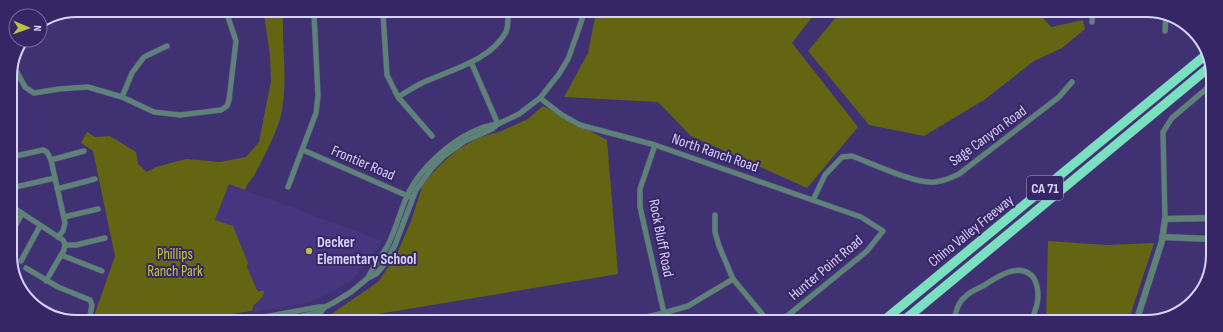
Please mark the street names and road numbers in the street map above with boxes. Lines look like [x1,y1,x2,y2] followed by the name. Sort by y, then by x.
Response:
[945,101,1031,171] street label: Sage Canyon Road
[669,129,761,177] street label: North Ranch Road
[328,141,398,185] street label: Frontier Road
[1027,176,1063,200] road number: CA 71
[924,191,1018,271] street label: Chino Valley Freeway
[644,198,678,278] street label: Rock Bluff Road
[785,231,867,305] street label: Hunter Point Road

